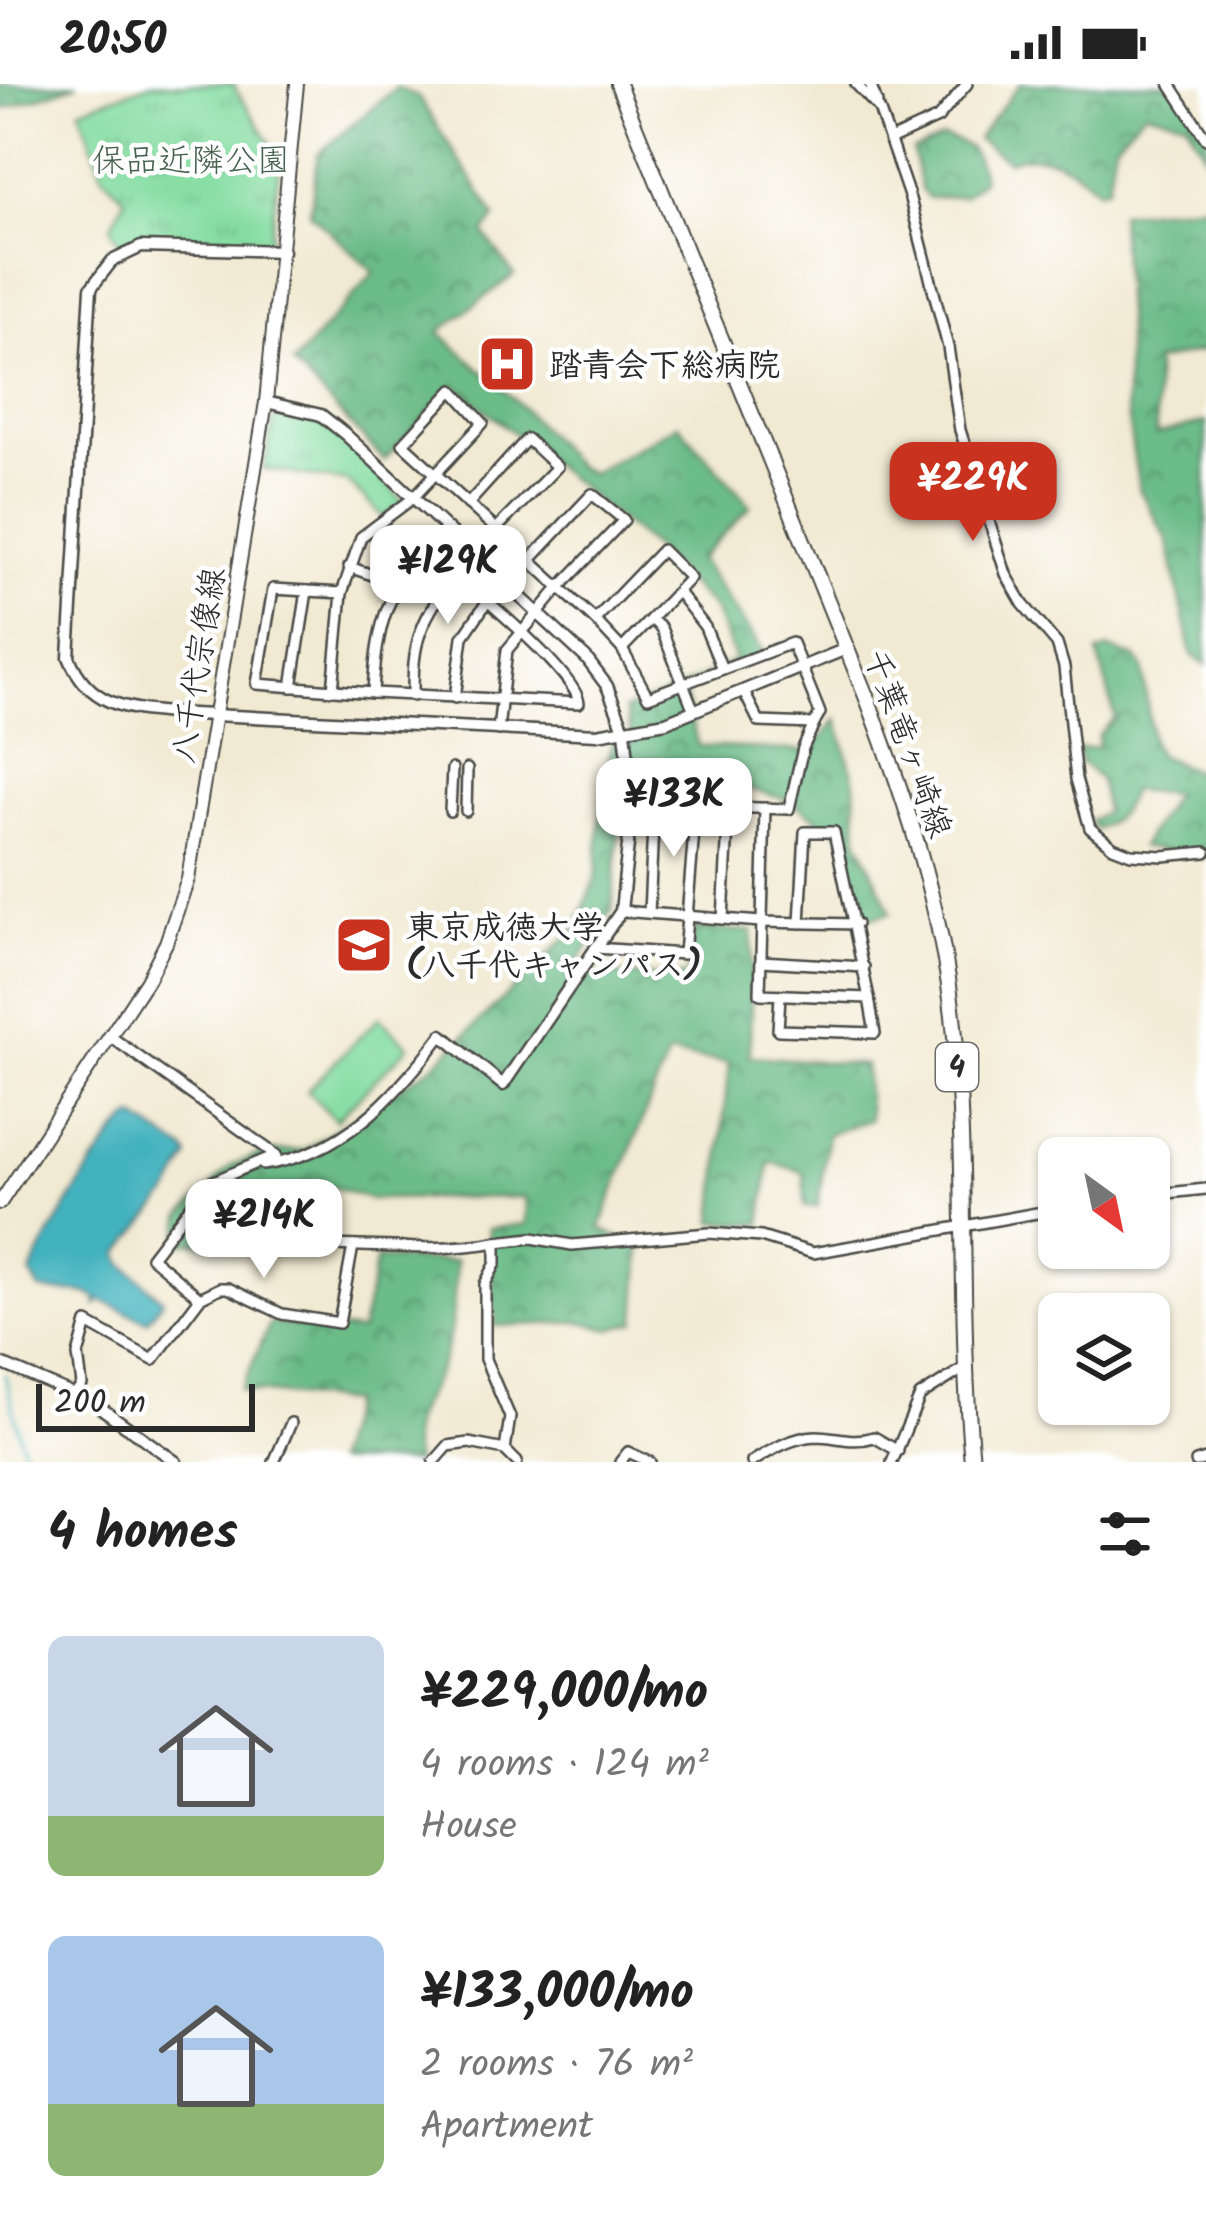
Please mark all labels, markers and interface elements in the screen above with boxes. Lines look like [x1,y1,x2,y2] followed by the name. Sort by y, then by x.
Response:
[60,6,166,78] text: 20:50
[92,136,290,189] park label: 保品近隣公園
[476,333,538,395] hospital icon: 踏青会下総病院
[549,341,780,394] place label: 踏青会下総病院
[889,442,1057,544] pin: ¥229K
[917,450,1029,512] text: ¥229K
[364,525,532,627] pin: ¥129K
[397,533,499,595] text: ¥129K
[159,564,242,767] street label: 八千代宗像線
[847,642,964,846] street label: 千葉竜ヶ崎線
[590,758,758,860] pin: ¥133K
[623,766,725,828] text: ¥133K
[406,903,702,994] place label: 東京成徳大学 (八千代キャンパス)
[333,914,395,976] school or university icon: 東京成徳大学 (八千代キャンパス)
[936,1043,978,1091] road number: 4
[1038,1137,1170,1269] north arrow
[1038,1137,1170,1425] map controls
[180,1179,348,1281] pin: ¥214K
[212,1187,316,1249] text: ¥214K
[1038,1293,1170,1425] button: layers
[36,1378,255,1431] scale bar
[54,1378,146,1431] text: 200 m
[48,1494,238,1575] text: 4 homes
[1092,1501,1158,1567] icon: filters
[420,1654,708,1735] text: ¥229,000/mo
[144,1684,288,1828] icon: home
[420,1735,709,1797] text: 4 rooms · 124 m²
[420,1797,517,1859] text: House
[420,1954,694,2035] text: ¥133,000/mo
[144,1984,288,2128] icon: home
[420,2035,693,2097] text: 2 rooms · 76 m²
[420,2097,593,2159] text: Apartment

